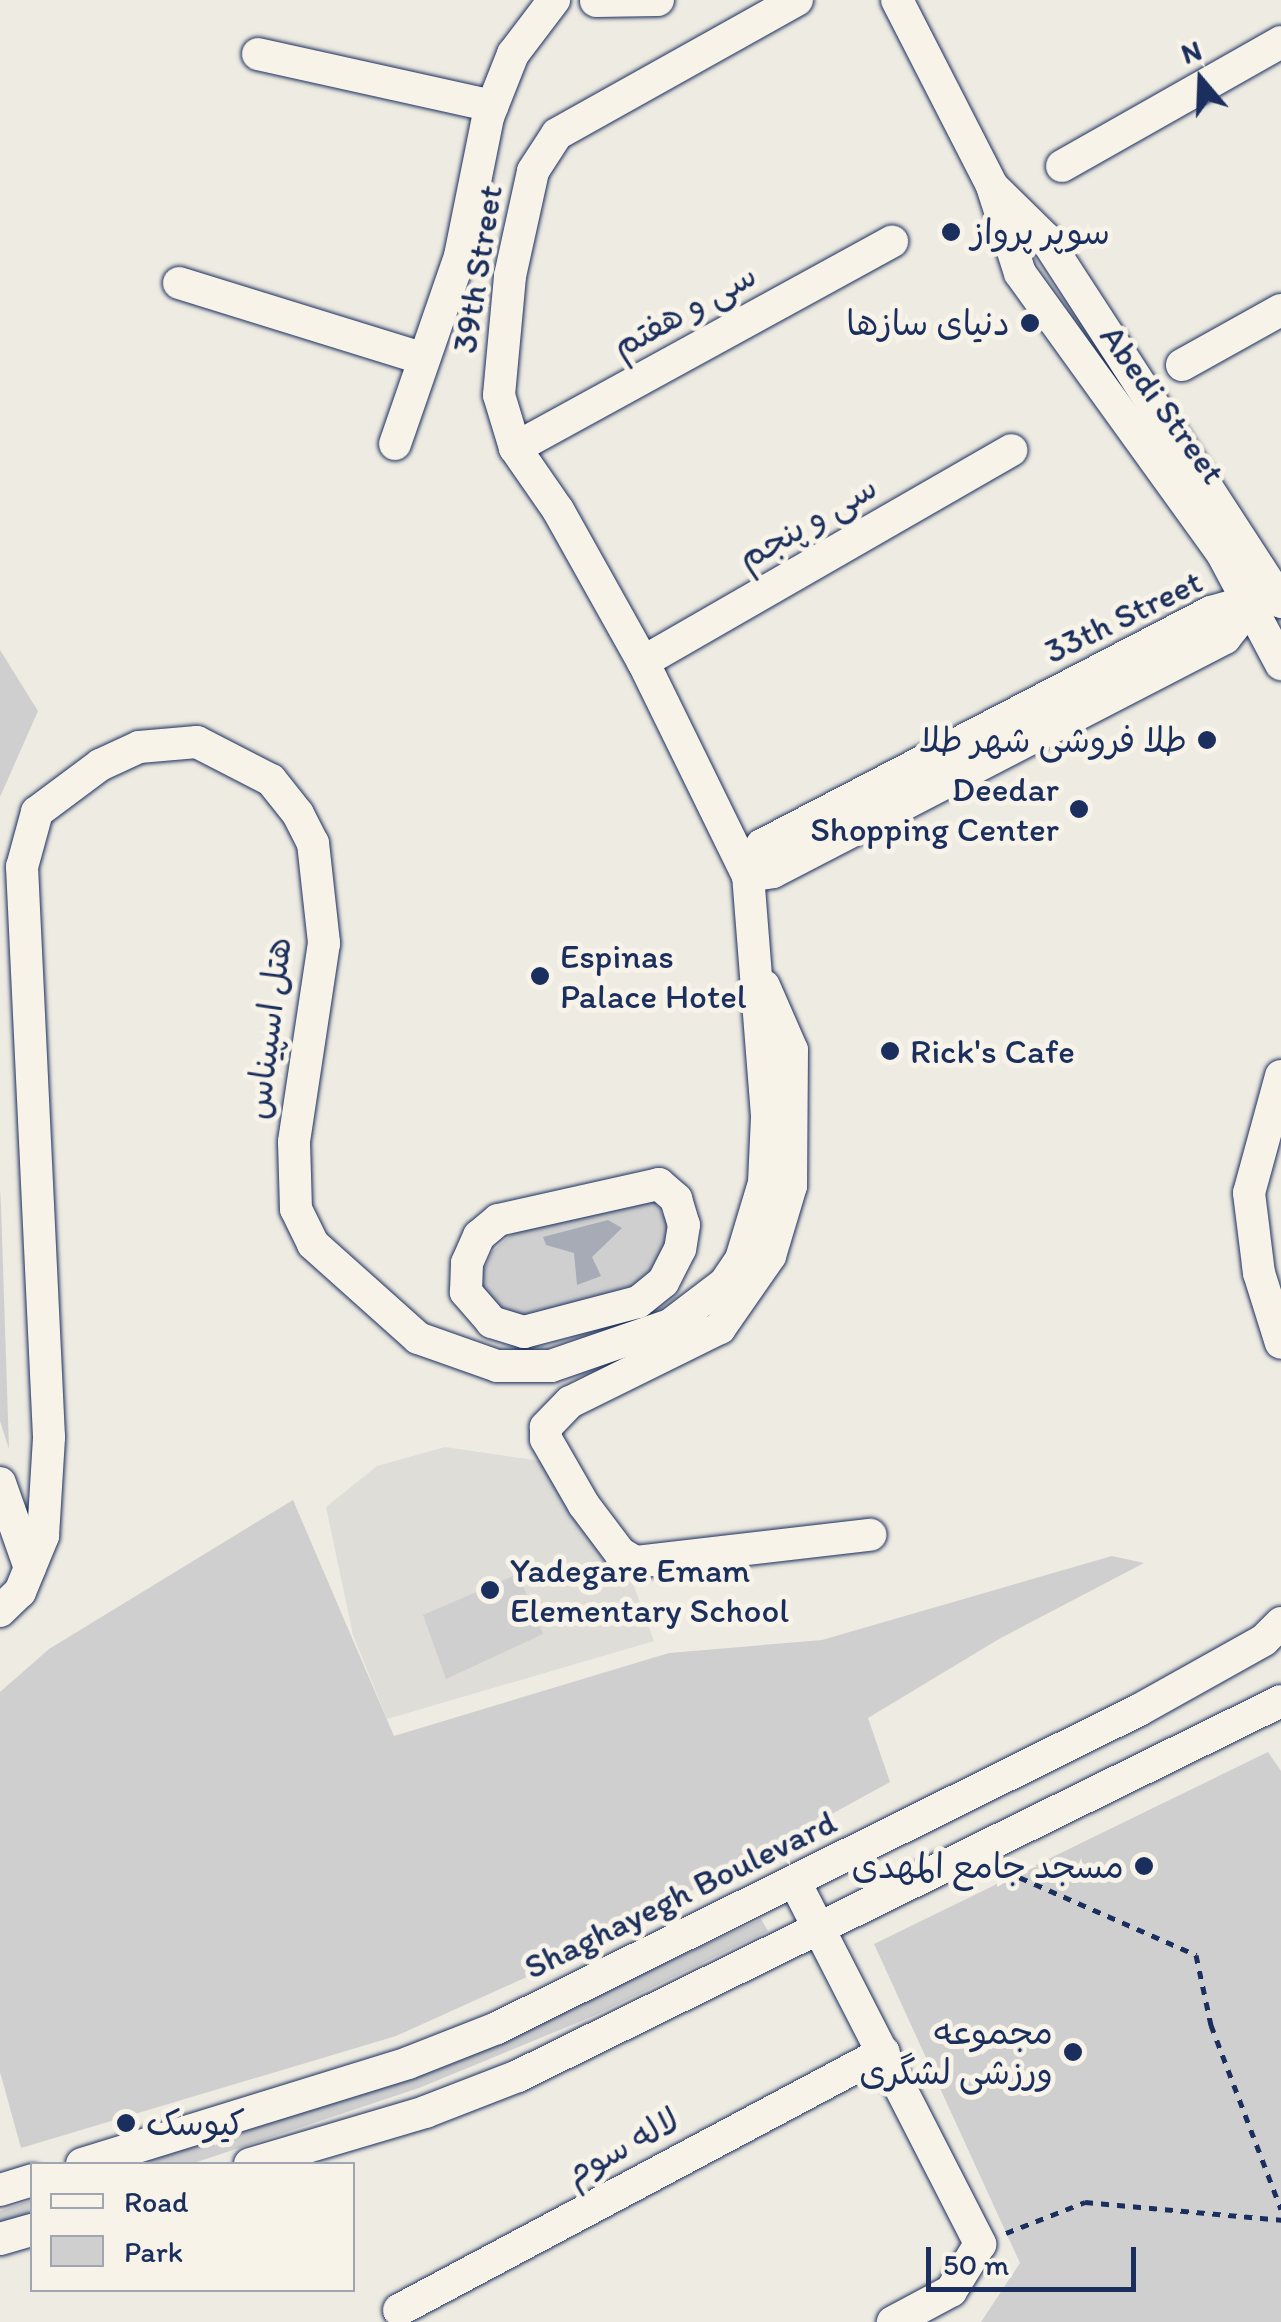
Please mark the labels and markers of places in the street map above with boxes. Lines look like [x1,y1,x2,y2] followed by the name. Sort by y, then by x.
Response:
[971,211,1110,253] place label: سوپر پرواز
[940,221,962,243] marker: سوپر پرواز
[846,302,1010,344] place label: دنیای سازها
[1019,312,1041,334] marker: دنیای سازها
[919,719,1187,761] place label: طلا فروشی شهر طلا
[1196,729,1218,751] marker: طلا فروشی شهر طلا
[810,768,1059,850] place label: Deedar Shopping Center
[1068,798,1090,820] marker: Deedar Shopping Center
[560,935,747,1017] place label: Espinas Palace Hotel
[529,965,551,987] marker: Espinas Palace Hotel
[910,1030,1075,1072] place label: Rick's Cafe
[879,1040,901,1062] marker: Rick's Cafe
[510,1549,789,1631] place label: Yadegare Emam Elementary School
[479,1579,501,1601] marker: Yadegare Emam Elementary School
[851,1845,1124,1887] place label: مسجد جامع المهدی
[1133,1855,1155,1877] marker: مسجد جامع المهدی
[859,2011,1053,2093] place label: مجموعه ورزشی لشگری
[1062,2041,1084,2063] marker: مجموعه ورزشی لشگری
[146,2102,245,2144] place label: کیوسک
[115,2112,137,2134] marker: کیوسک

